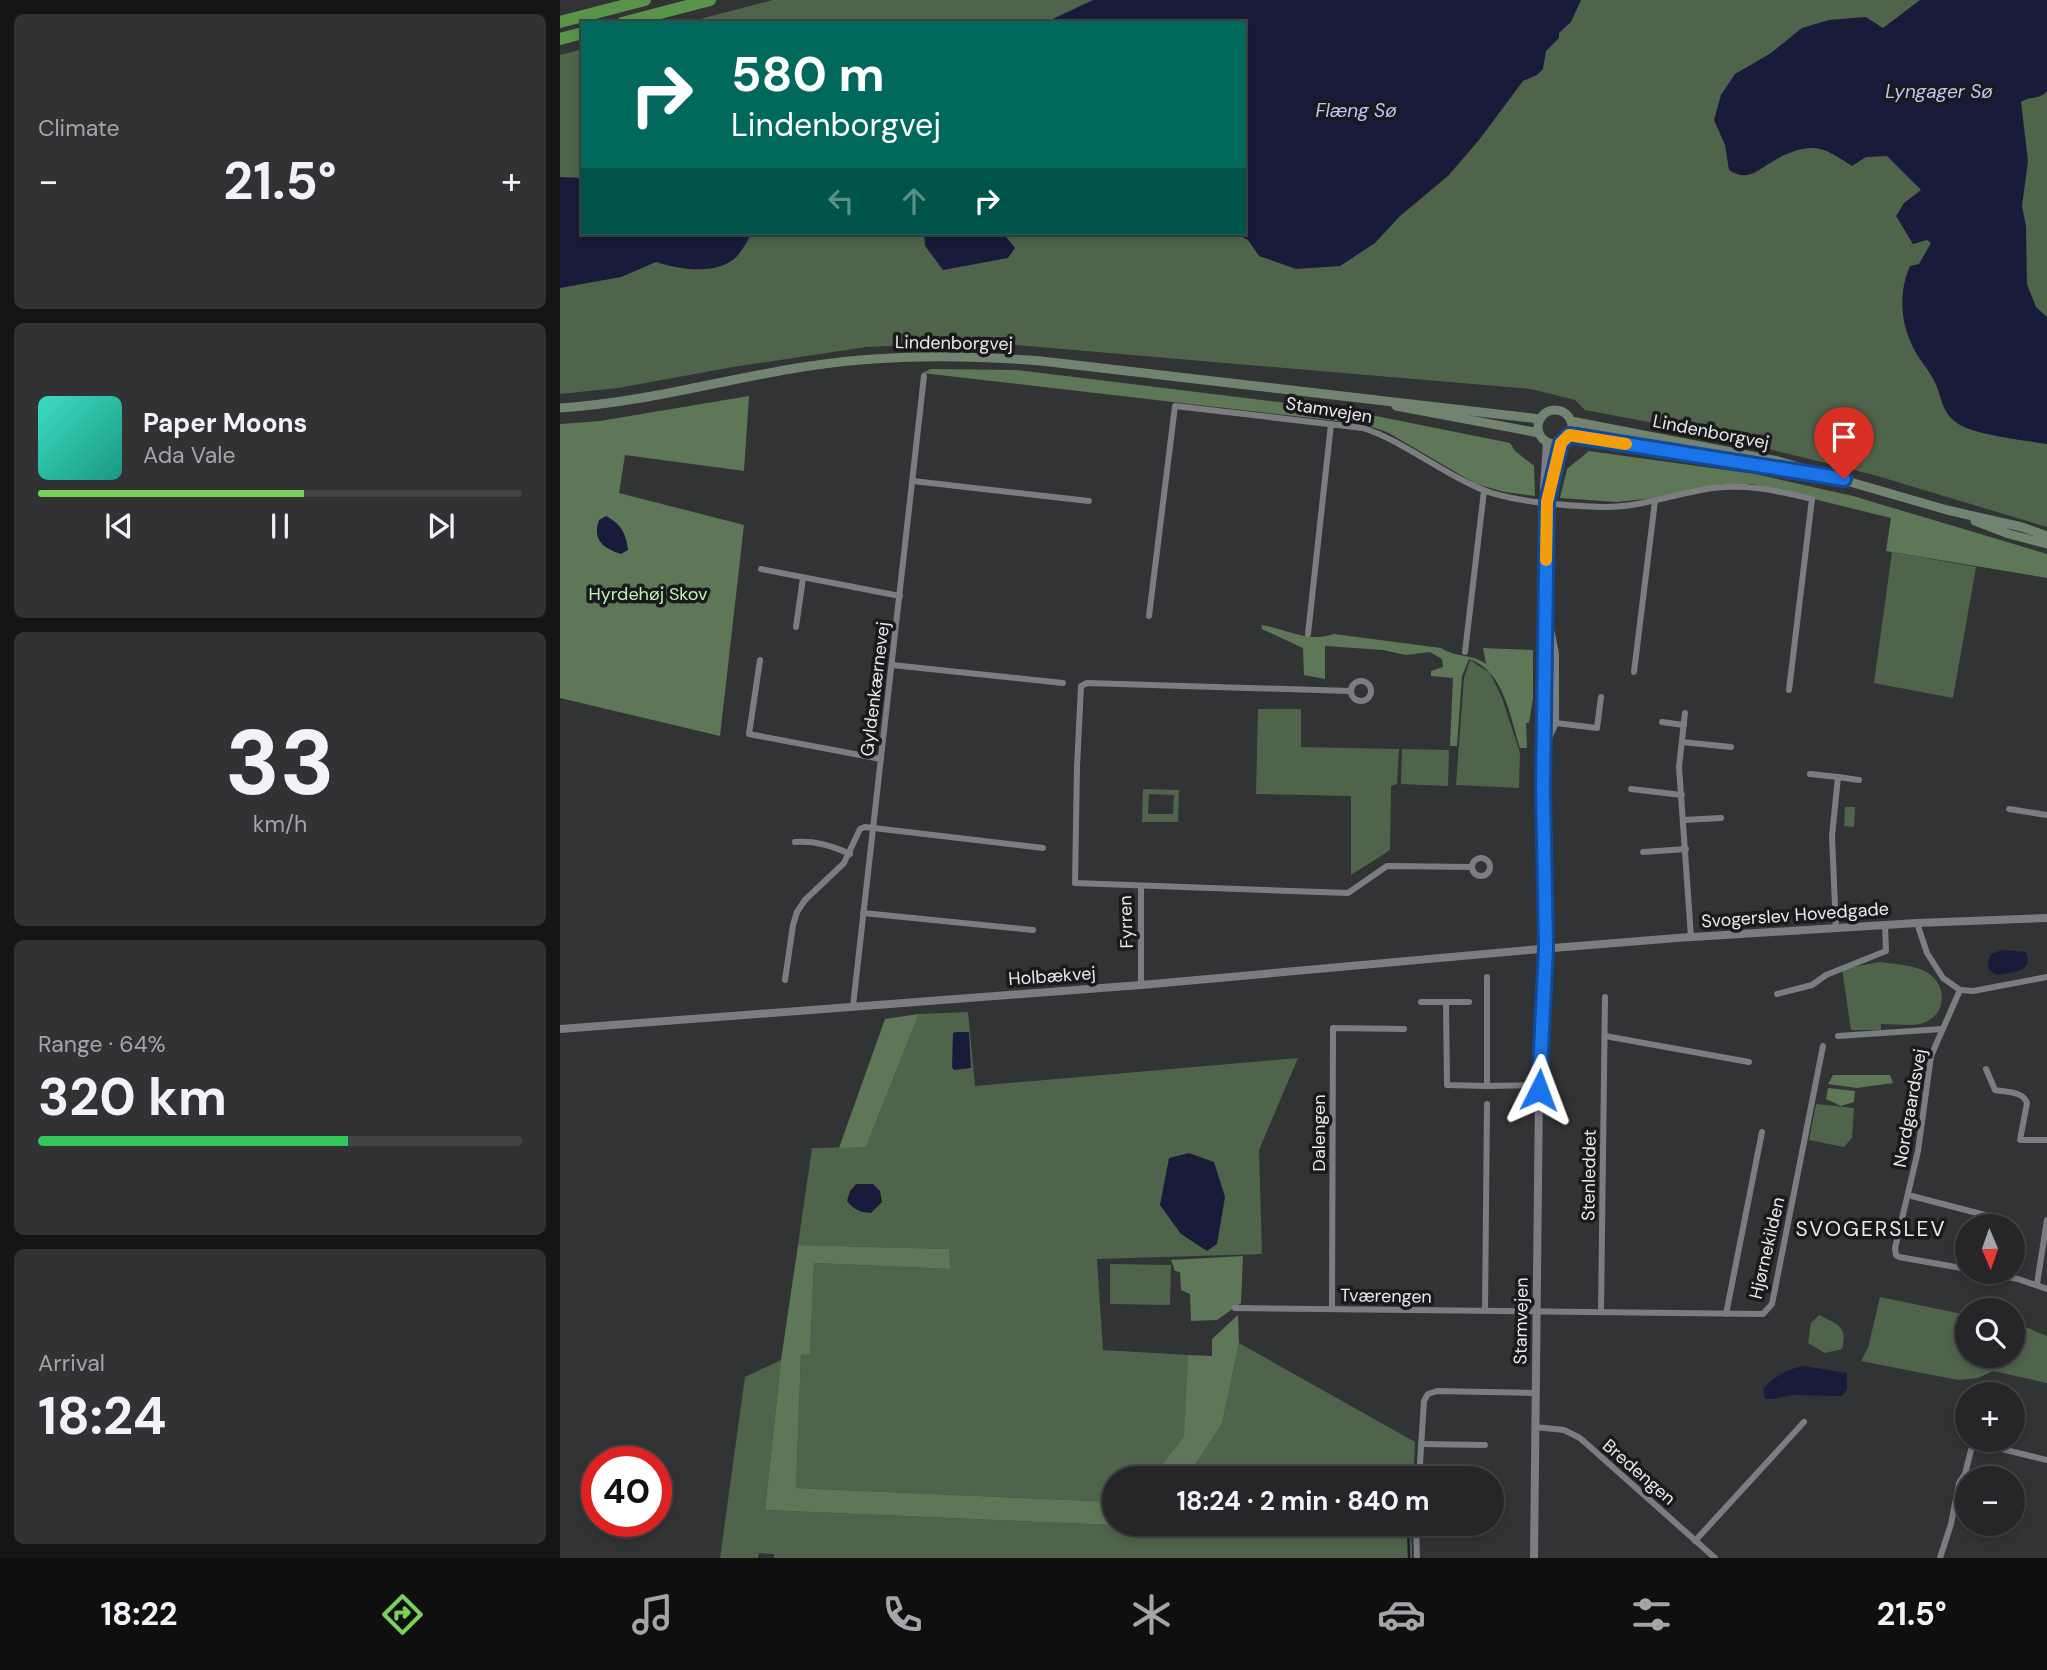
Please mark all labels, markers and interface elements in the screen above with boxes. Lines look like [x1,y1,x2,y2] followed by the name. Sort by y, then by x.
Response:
[731,42,885,106] text: 580 m
[616,49,707,140] icon: right
[1885,79,1993,104] water label: Lyngager Sø
[1315,98,1397,123] water label: Flæng Sø
[731,104,941,146] text: Lindenborgvej
[38,113,120,143] text: Climate
[223,147,337,215] text: 21.5°
[38,156,59,206] text: −
[501,156,522,206] text: +
[822,182,860,220] icon: left
[895,182,933,220] icon: ahead
[968,182,1006,220] icon: right
[895,330,1013,356] street label: Lindenborgvej
[1284,391,1374,429] street label: Stamvejen
[143,406,307,440] text: Paper Moons
[1814,407,1874,479] pin
[1651,409,1771,455] street label: Lindenborgvej
[1825,418,1863,456] icon: arrive
[143,440,236,470] text: Ada Vale
[100,507,138,545] icon: previous
[261,507,299,545] icon: pause
[422,507,460,545] icon: next
[589,582,708,606] park label: Hyrdehøj Skov
[855,620,895,758] street label: Gyldenkærnevej
[225,704,335,822] text: 33
[253,809,307,839] text: km/h
[1113,895,1139,949] street label: Fyrren
[1700,896,1890,934] street label: Svogerslev Hovedgade
[1008,961,1096,991] street label: Holbækvej
[38,1029,166,1059] text: Range · 64%
[1888,1047,1932,1169] street label: Nordgaardsvej
[1502,1053,1576,1127] position arrow
[38,1063,227,1131] text: 320 km
[1307,1095,1331,1172] street label: Dalengen
[1576,1129,1602,1221] street label: Stenleddet
[1744,1195,1790,1301] street label: Hjørnekilden
[1955,1214,2025,1284] north arrow
[1955,1214,2025,1536] map controls
[1796,1215,1946,1243] district label: SVOGERSLEV
[1508,1277,1534,1365] street label: Stamvejen
[1340,1283,1432,1309] street label: Tværengen
[1955,1298,2025,1368] button: search
[38,1348,105,1378] text: Arrival
[38,1382,167,1450] text: 18:24
[1955,1382,2025,1452] button: +
[1597,1434,1681,1510] street label: Bredengen
[581,1446,672,1537] speed limit sign: 40
[1955,1466,2025,1536] button: −
[1177,1484,1429,1518] text: 18:24 · 2 min · 840 m
[378,1590,427,1639] icon: directions
[628,1590,677,1639] icon: music
[878,1590,927,1639] icon: phone
[1127,1590,1176,1639] icon: climate
[1377,1590,1426,1639] icon: car
[1627,1590,1676,1639] icon: filters
[100,1593,177,1635] text: 18:22
[1877,1593,1947,1635] text: 21.5°

